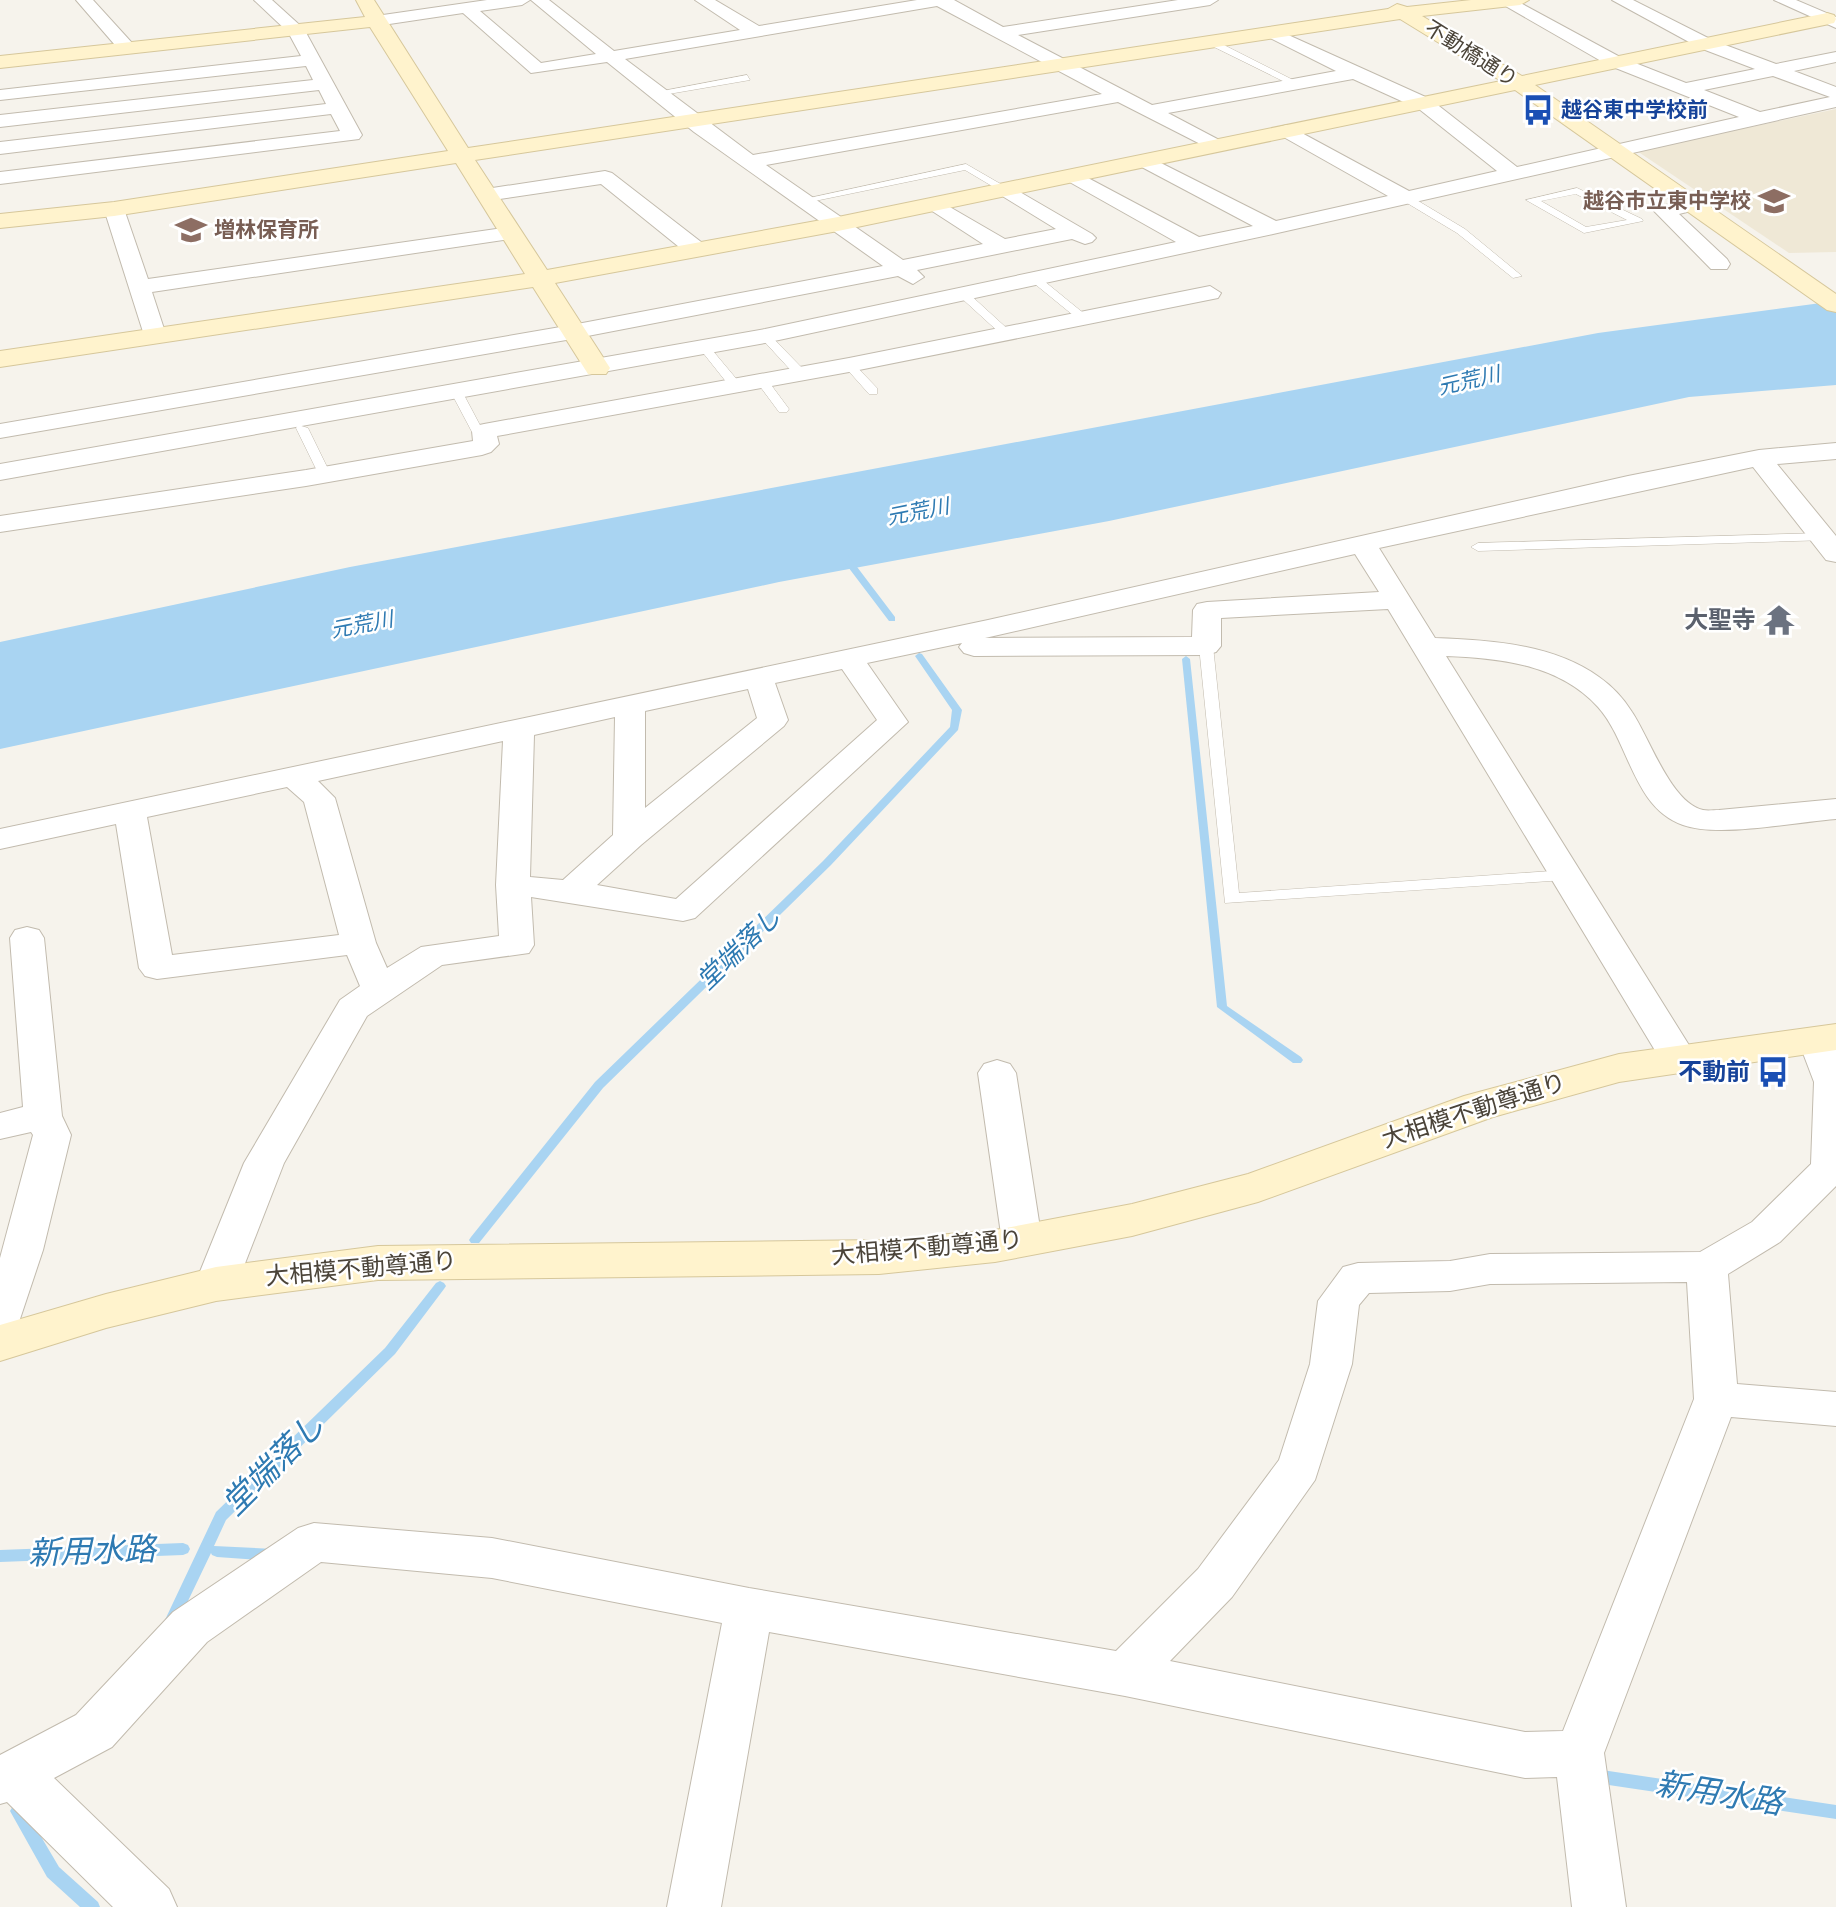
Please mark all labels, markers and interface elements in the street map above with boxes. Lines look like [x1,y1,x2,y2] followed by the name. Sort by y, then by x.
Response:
[1420,16,1522,92] street label: 不動橋通り
[1521,93,1555,127] bus stop icon: 越谷東中学校前
[1561,98,1708,123] place label: 越谷東中学校前
[1757,184,1791,218] school or university icon: 越谷市立東中学校
[1583,189,1751,214] place label: 越谷市立東中学校
[174,213,208,247] school or university icon: 増林保育所
[214,218,319,243] place label: 増林保育所
[1435,361,1504,400] water label: 元荒川
[885,493,953,530] water label: 元荒川
[1762,603,1796,637] temple icon: 大聖寺
[329,606,397,643] water label: 元荒川
[1684,606,1756,635] place label: 大聖寺
[691,902,787,996] water label: 堂端落し
[1756,1055,1790,1089] bus stop icon: 不動前
[1678,1058,1750,1087] place label: 不動前
[1378,1068,1570,1154] street label: 大相模不動尊通り
[830,1225,1024,1271] street label: 大相模不動尊通り
[264,1246,458,1292] street label: 大相模不動尊通り
[215,1406,333,1524] water label: 堂端落し
[27,1531,160,1573] water label: 新用水路
[1653,1765,1788,1823] water label: 新用水路

